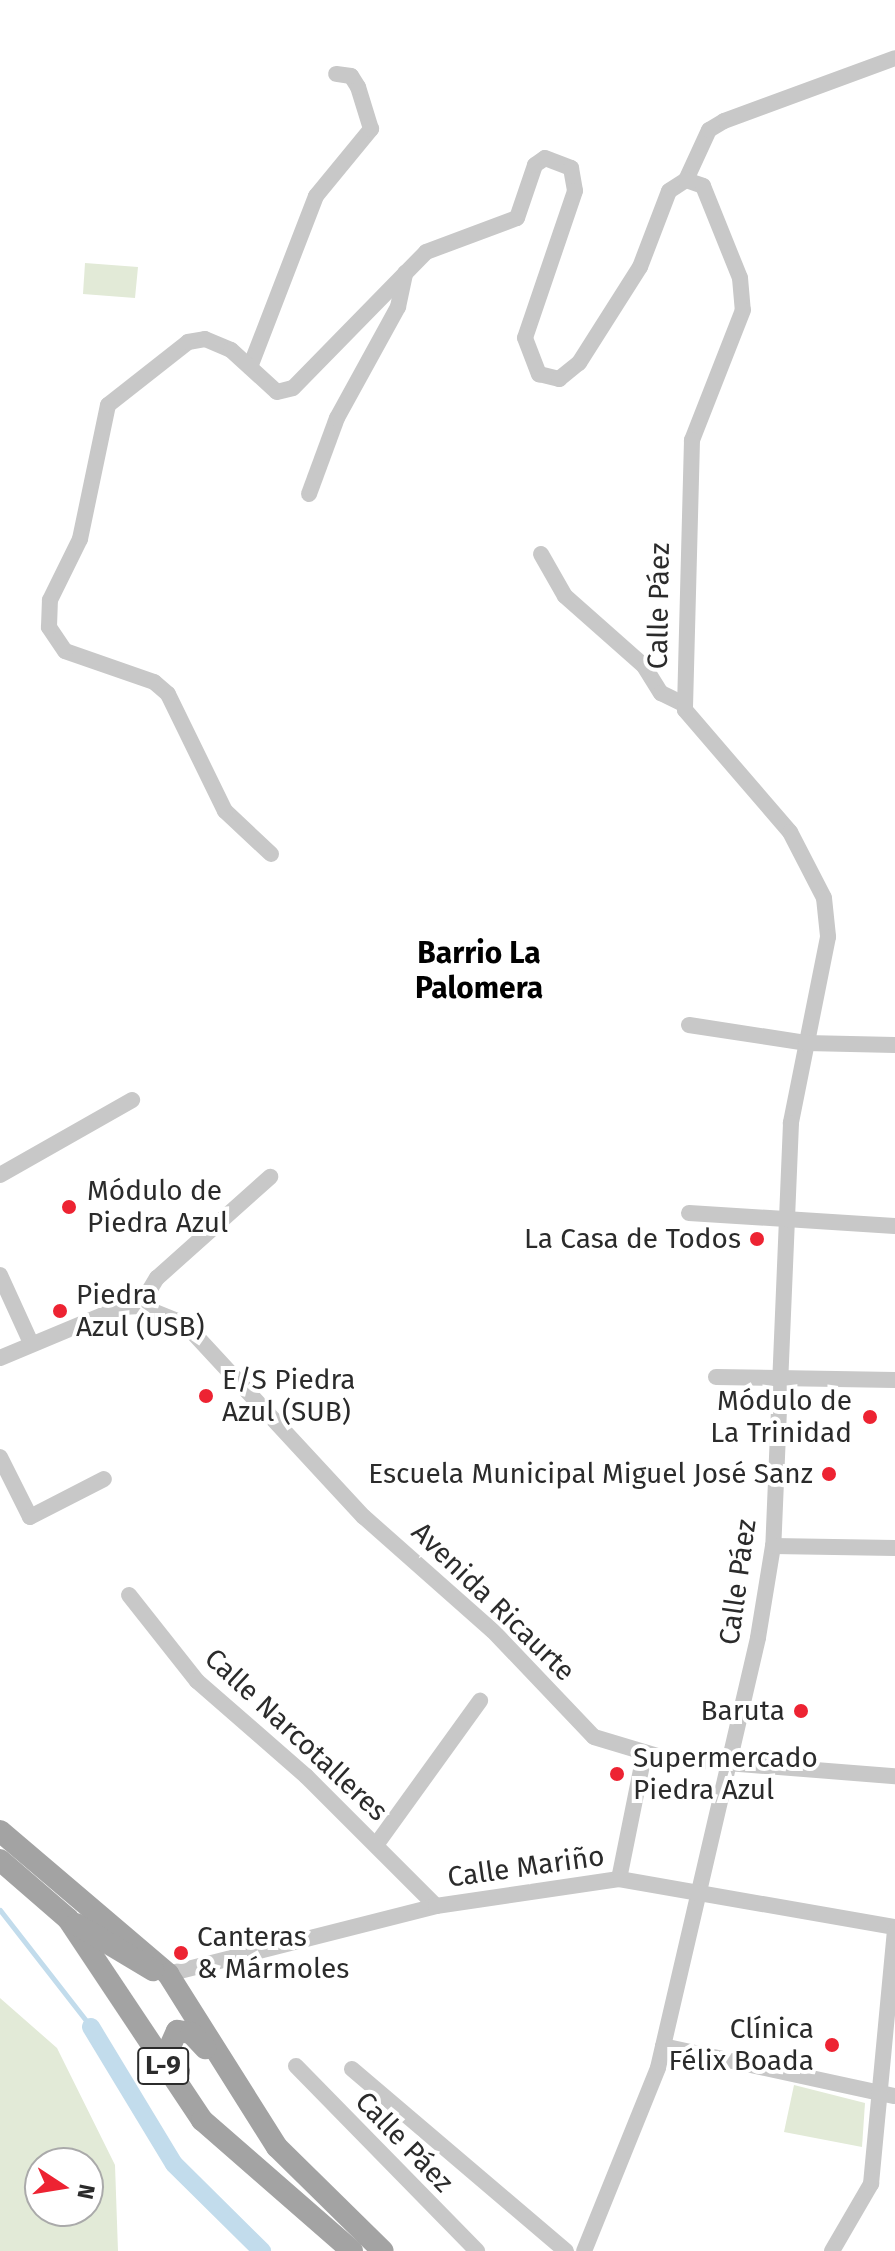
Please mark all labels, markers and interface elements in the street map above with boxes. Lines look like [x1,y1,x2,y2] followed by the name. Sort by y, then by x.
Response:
[641,542,677,670] street label: Calle Páez
[415,935,543,1006] district label: Barrio La Palomera
[87,1174,228,1240] place label: Módulo de Piedra Azul
[58,1196,80,1218] marker: Módulo de Piedra Azul
[524,1222,741,1256] place label: La Casa de Todos
[748,1230,766,1248] marker: La Casa de Todos
[76,1278,205,1344] place label: Piedra Azul (USB)
[51,1302,69,1320] marker: Piedra Azul (USB)
[222,1363,355,1429] place label: E/S Piedra Azul (SUB)
[710,1384,852,1450] place label: Módulo de La Trinidad
[197,1387,215,1405] marker: E/S Piedra Azul (SUB)
[859,1406,881,1428] marker: Módulo de La Trinidad
[368,1457,813,1491] place label: Escuela Municipal Miguel José Sanz
[820,1465,838,1483] marker: Escuela Municipal Miguel José Sanz
[404,1516,582,1688] street label: Avenida Ricaurte
[713,1517,763,1647] street label: Calle Páez
[198,1642,394,1828] street label: Calle Narcotalleres
[700,1694,785,1728] place label: Baruta
[792,1702,810,1720] marker: Baruta
[633,1741,818,1807] place label: Supermercado Piedra Azul
[608,1765,626,1783] marker: Supermercado Piedra Azul
[446,1839,606,1895] street label: Calle Mariño
[197,1920,349,1986] place label: Canteras & Mármoles
[172,1944,190,1962] marker: Canteras & Mármoles
[669,2012,814,2078] place label: Clínica Félix Boada
[821,2034,843,2056] marker: Clínica Félix Boada
[137,2044,189,2088] road number: L-9
[348,2085,460,2199] street label: Calle Páez
[24,2147,104,2227] north arrow
[71,2182,101,2202] text: N

